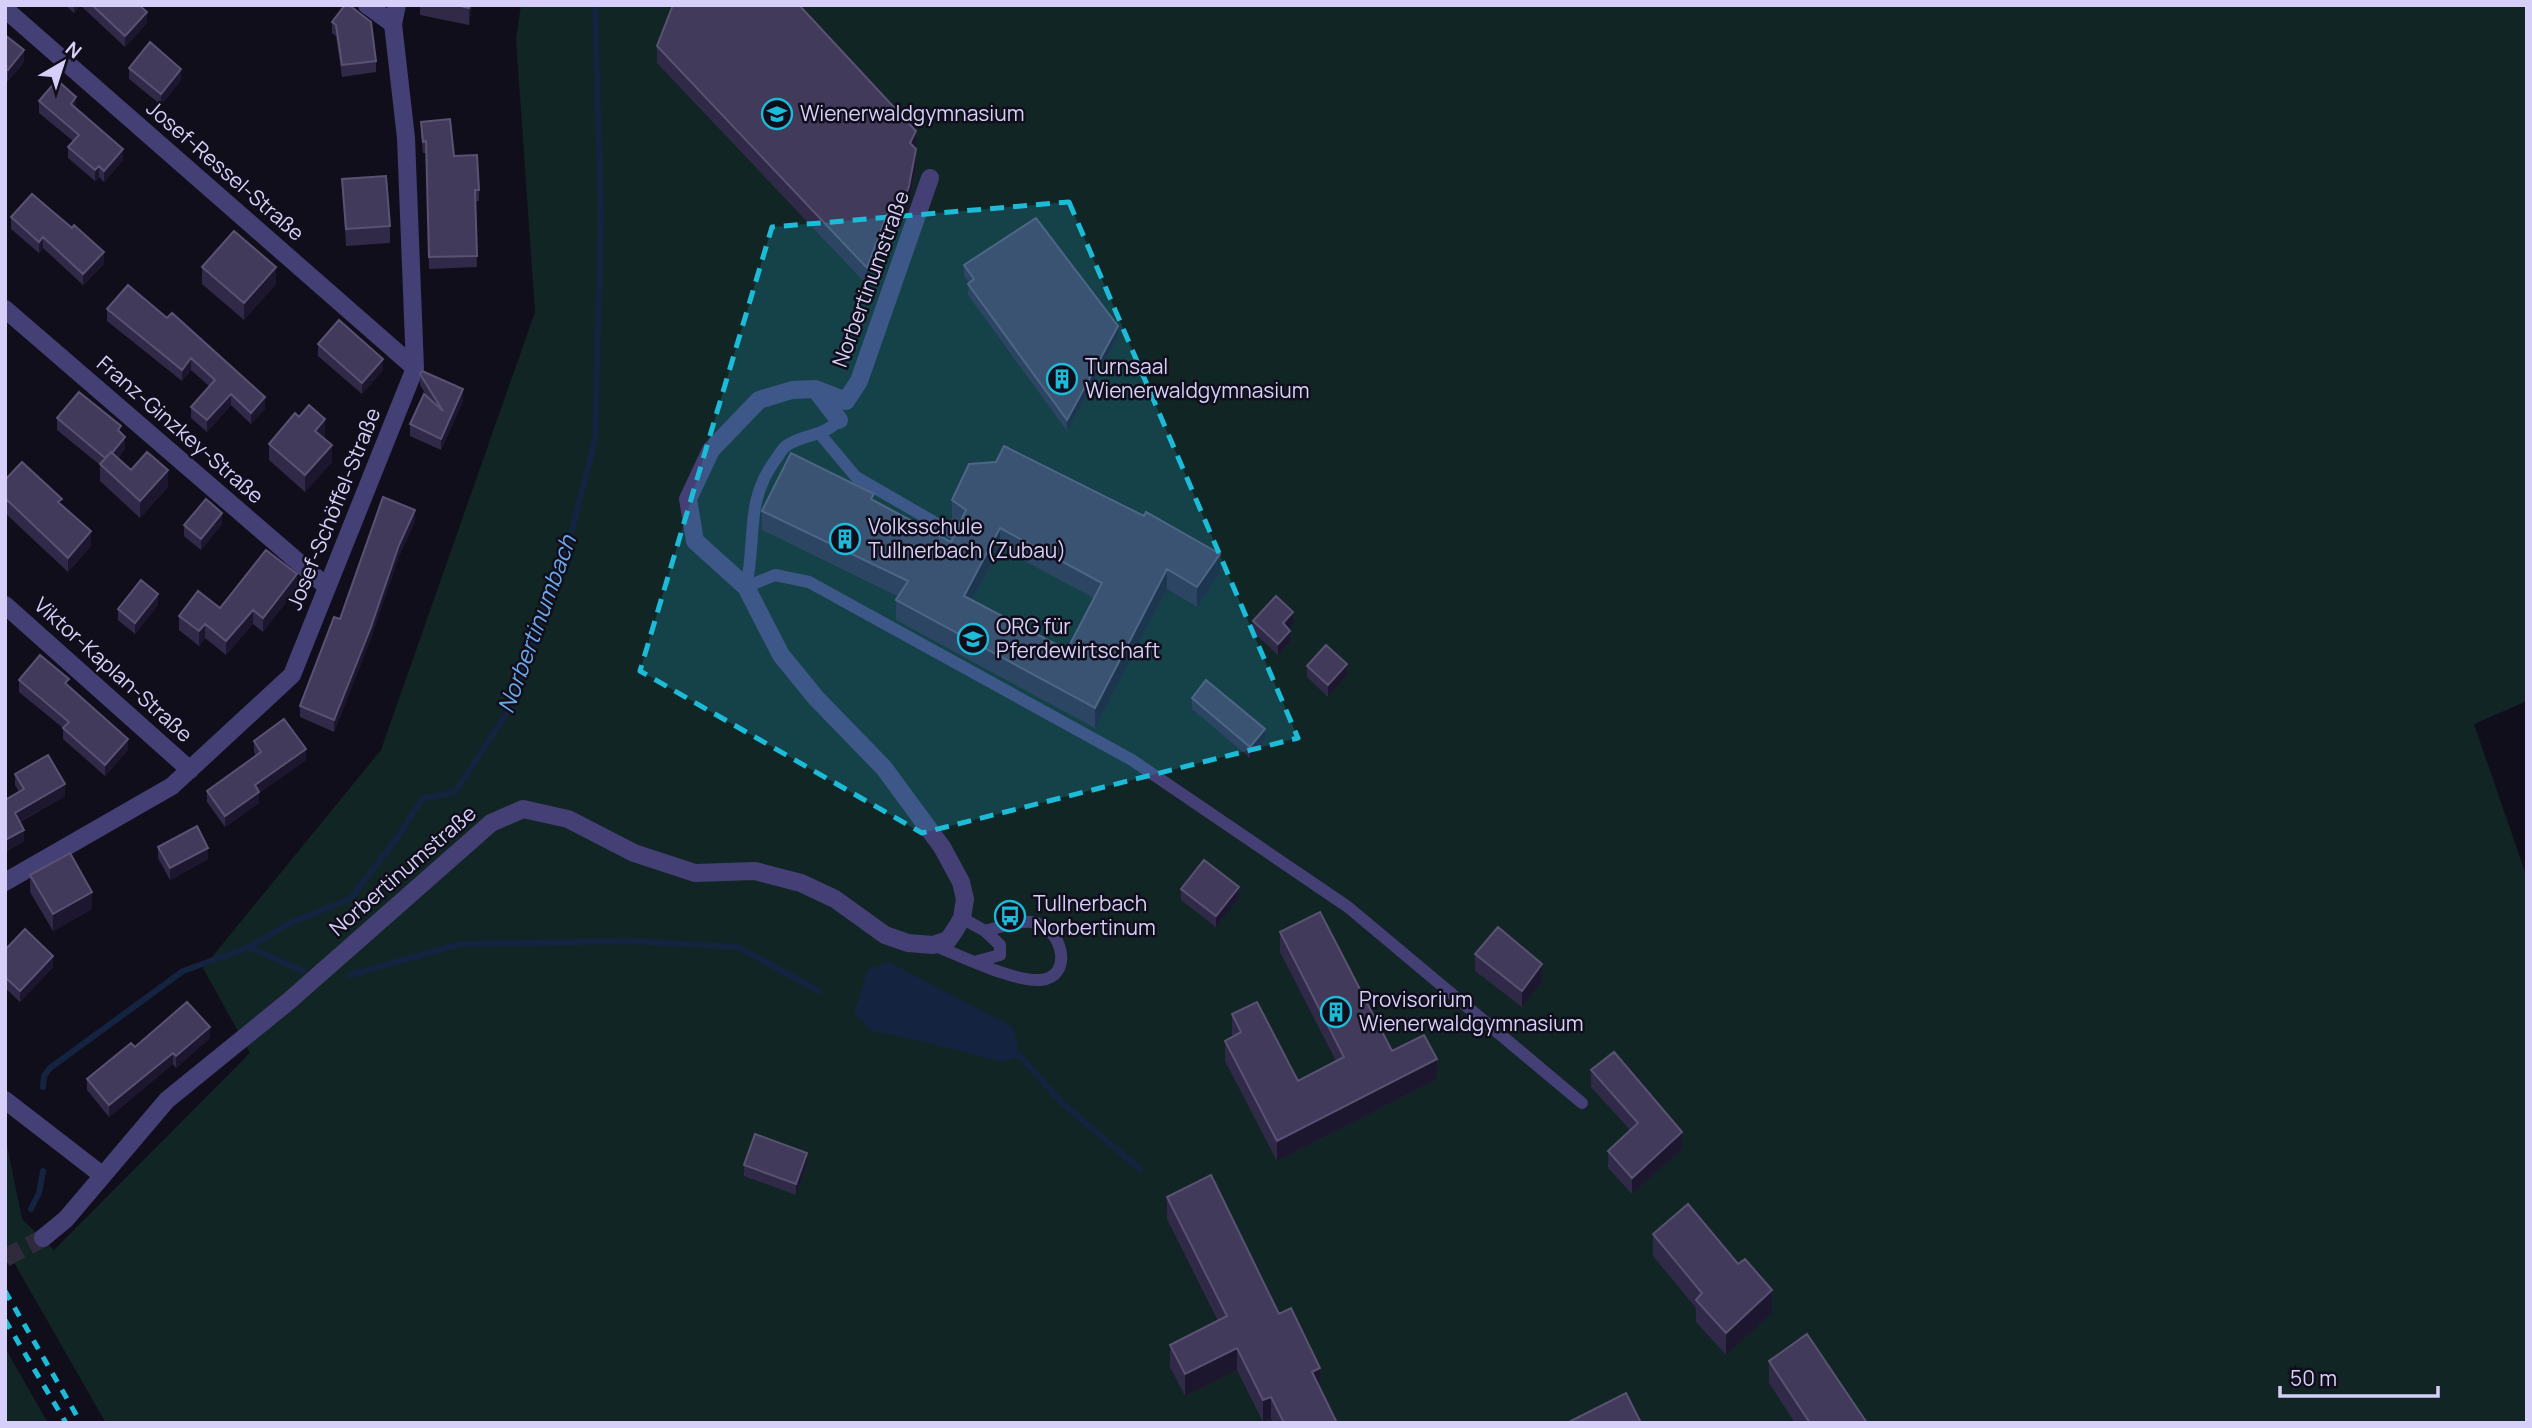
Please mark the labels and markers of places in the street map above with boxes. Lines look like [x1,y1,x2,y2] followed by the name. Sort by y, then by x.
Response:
[760,97,794,131] school or university icon: Wienerwaldgymnasium
[800,99,1025,127] place label: Wienerwaldgymnasium
[1085,352,1310,404] place label: Turnsaal Wienerwaldgymnasium
[1045,362,1079,396] building icon: Turnsaal Wienerwaldgymnasium
[868,512,1066,564] place label: Volksschule Tullnerbach (Zubau)
[828,522,862,556] building icon: Volksschule Tullnerbach (Zubau)
[996,612,1160,664] place label: ORG für Pferdewirtschaft
[956,622,990,656] school or university icon: ORG für Pferdewirtschaft
[1033,889,1156,941] place label: Tullnerbach Norbertinum
[993,899,1027,933] bus stop icon: Tullnerbach Norbertinum
[1359,985,1584,1037] place label: Provisorium Wienerwaldgymnasium
[1319,995,1353,1029] building icon: Provisorium Wienerwaldgymnasium

